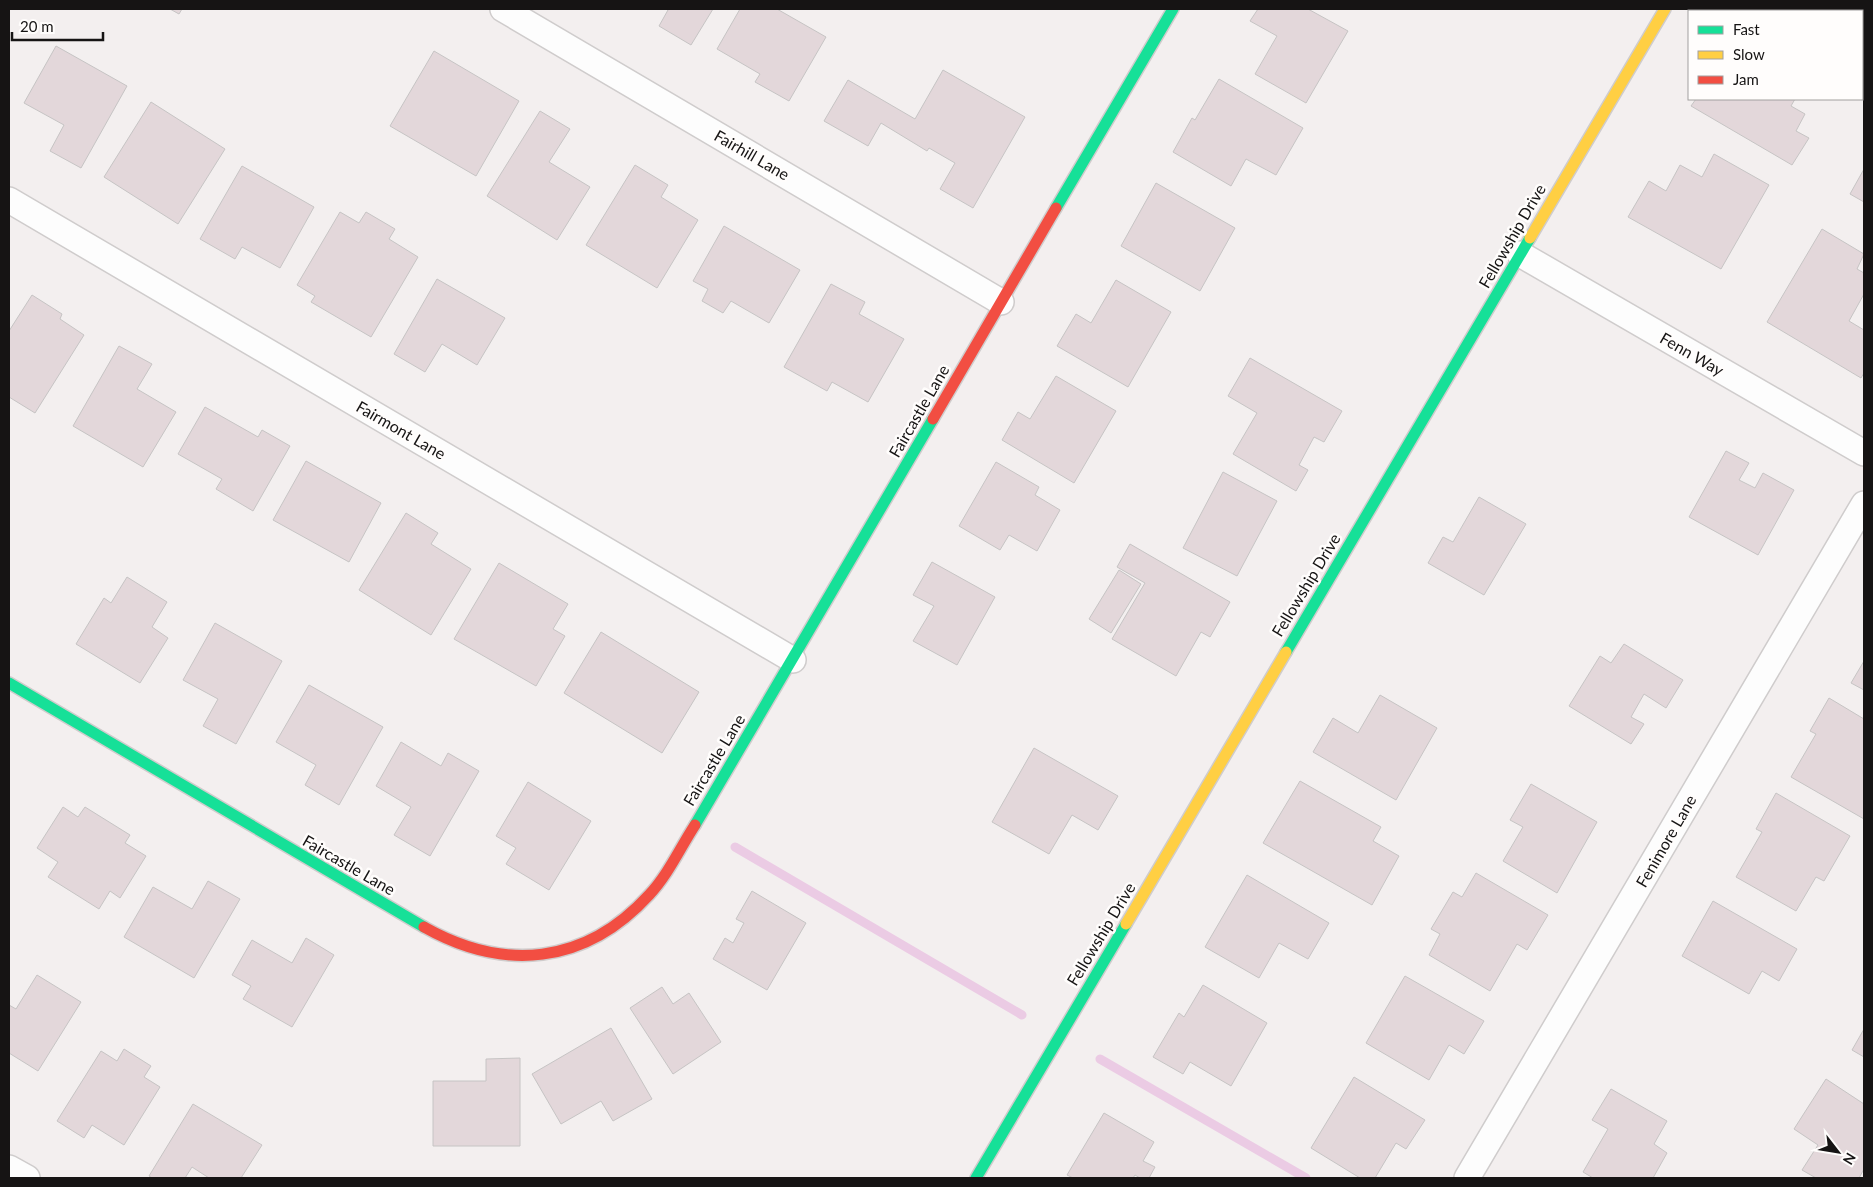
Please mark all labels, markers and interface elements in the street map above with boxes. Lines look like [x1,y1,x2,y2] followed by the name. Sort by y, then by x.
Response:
[12,10,104,42] scale bar
[1688,10,1863,100] legend
[20,17,54,35] text: 20 m
[1733,20,1760,38] text: Fast
[1733,45,1765,63] text: Slow
[1733,70,1759,88] text: Jam
[711,125,793,184] street label: Fairhill Lane
[1474,180,1549,291] street label: Fellowship Drive
[1657,328,1728,380] street label: Fenn Way
[885,361,953,460] street label: Faircastle Lane
[353,396,449,463] street label: Fairmont Lane
[1267,530,1344,640] street label: Fellowship Drive
[679,711,748,809] street label: Faircastle Lane
[1631,791,1700,890] street label: Fenimore Lane
[300,831,399,899] street label: Faircastle Lane
[1062,879,1139,989] street label: Fellowship Drive
[1813,1127,1863,1177] north arrow
[1840,1150,1860,1168] text: N

